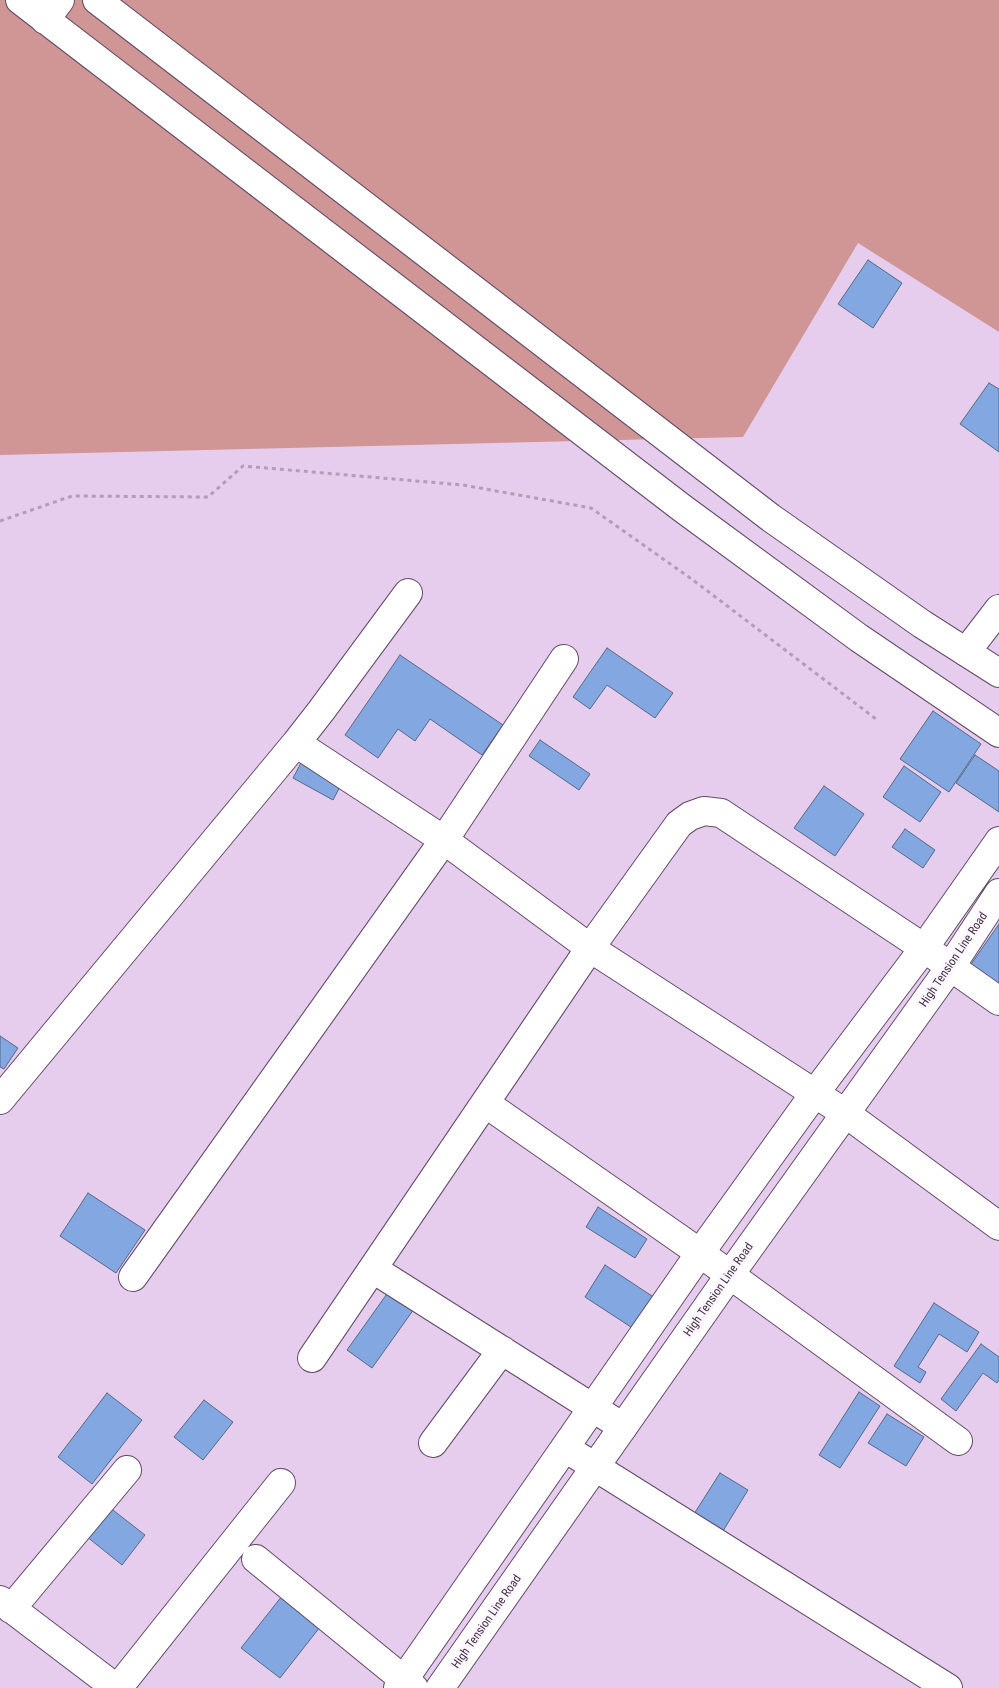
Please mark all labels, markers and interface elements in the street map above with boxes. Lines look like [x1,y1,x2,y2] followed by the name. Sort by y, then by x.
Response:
[917,910,991,1010] street label: High Tension Line Road
[681,1240,757,1340] street label: High Tension Line Road
[449,1572,525,1672] street label: High Tension Line Road

